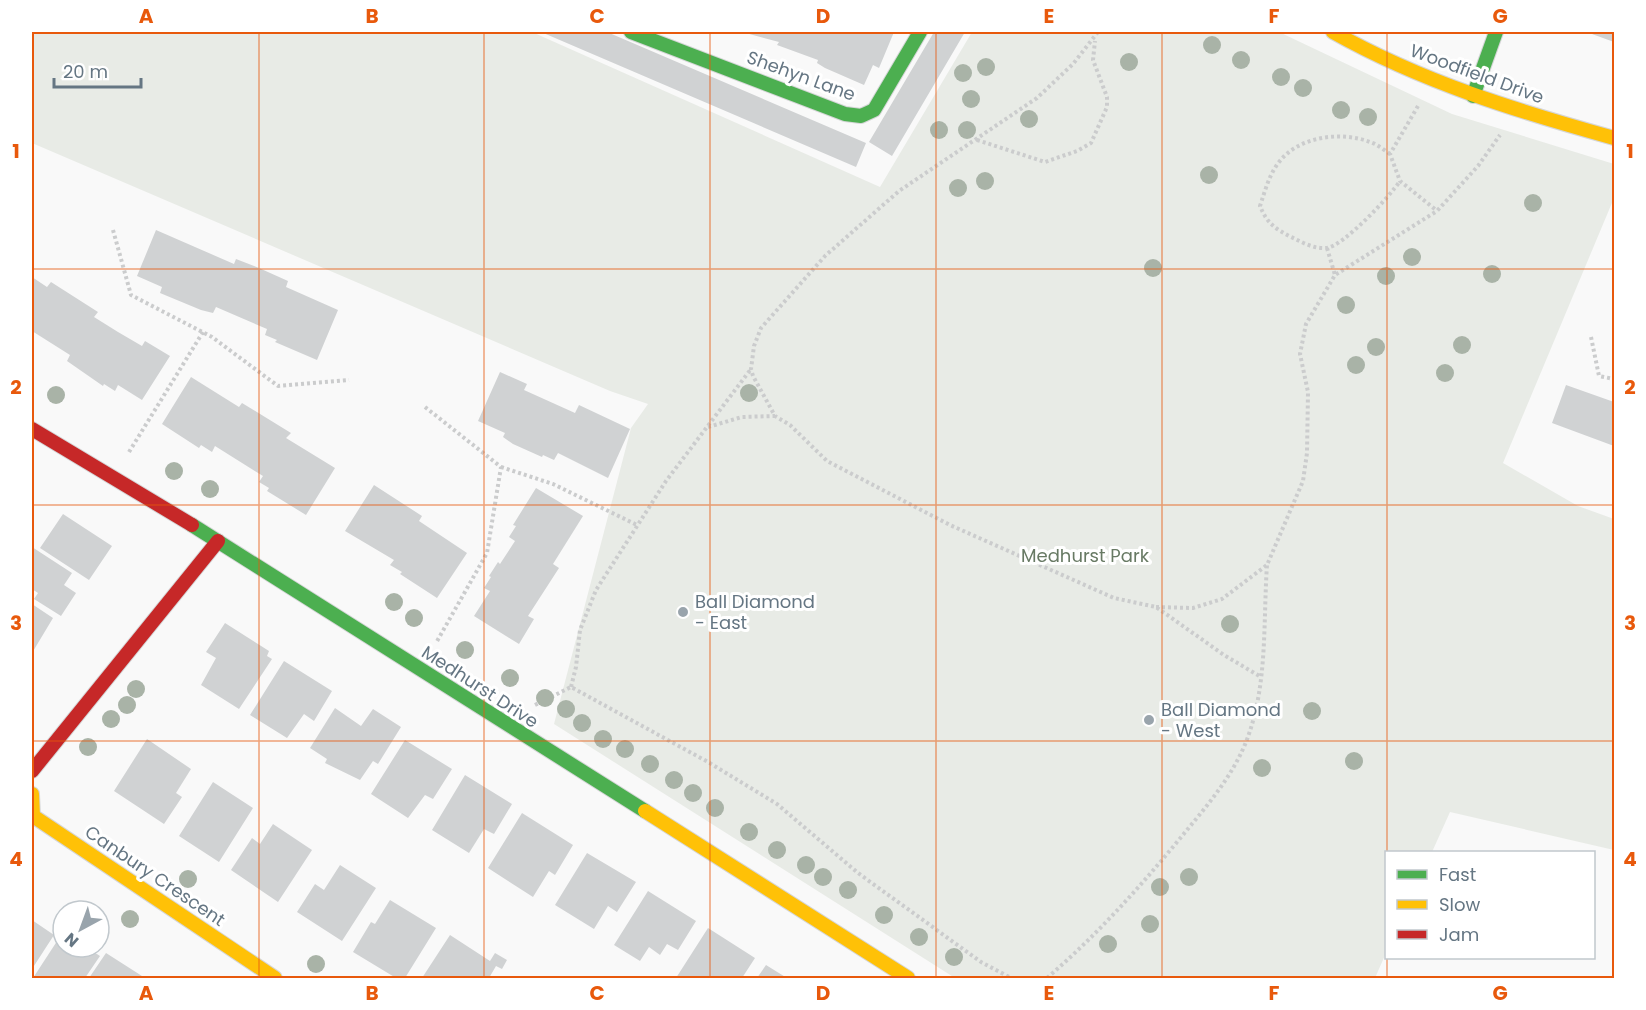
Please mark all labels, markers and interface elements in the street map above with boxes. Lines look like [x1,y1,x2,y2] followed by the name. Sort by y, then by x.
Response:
[139,2,154,30] text: A
[365,2,379,30] text: B
[589,2,605,30] text: C
[816,2,830,30] text: D
[1044,2,1054,30] text: E
[1269,2,1280,30] text: F
[1492,2,1508,30] text: G
[1407,38,1548,109] street label: Woodfield Drive
[743,44,859,107] street label: Shehyn Lane
[54,51,141,89] scale bar
[63,59,108,84] text: 20 m
[12,137,20,165] text: 1
[1626,137,1634,165] text: 1
[10,373,22,401] text: 2
[1624,373,1636,401] text: 2
[1021,543,1150,568] park label: Medhurst Park
[695,589,815,635] place label: Ball Diamond - East
[676,605,690,619] marker: Ball Diamond - East
[10,609,22,637] text: 3
[1624,609,1636,637] text: 3
[417,639,543,734] street label: Medhurst Drive
[1161,697,1281,743] place label: Ball Diamond - West
[1142,713,1156,727] marker: Ball Diamond - West
[80,819,230,932] street label: Canbury Crescent
[9,845,23,873] text: 4
[1623,845,1637,873] text: 4
[1385,851,1595,959] legend
[1439,862,1476,887] text: Fast
[1439,892,1481,917] text: Slow
[51,899,111,959] north arrow
[1439,922,1479,947] text: Jam
[59,927,84,953] text: N
[139,979,154,1007] text: A
[365,979,379,1007] text: B
[589,979,605,1007] text: C
[816,979,830,1007] text: D
[1044,979,1054,1007] text: E
[1269,979,1280,1007] text: F
[1492,979,1508,1007] text: G

